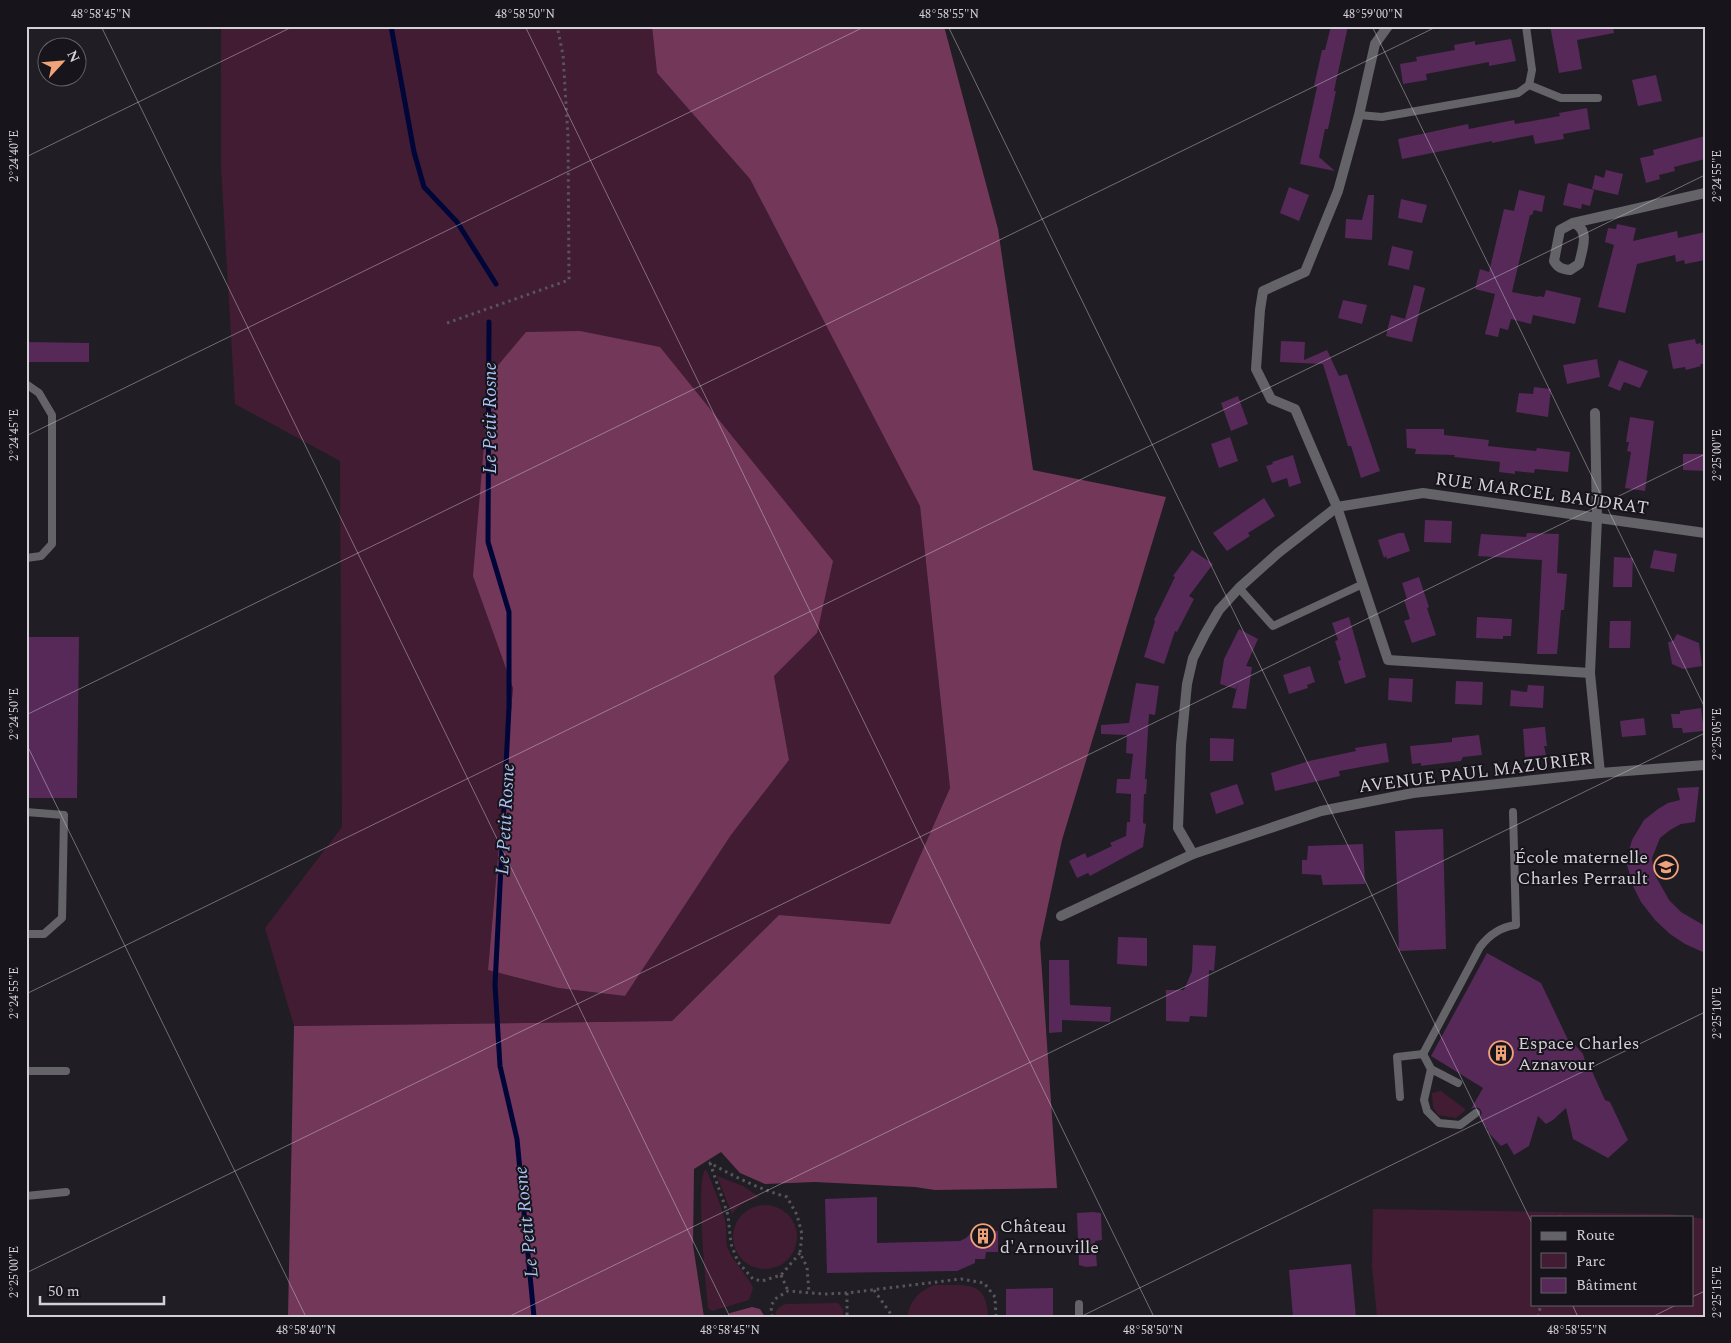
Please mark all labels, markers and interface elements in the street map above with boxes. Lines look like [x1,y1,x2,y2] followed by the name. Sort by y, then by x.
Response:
[71,5,131,24] text: 48°58'45"N
[495,5,555,24] text: 48°58'50"N
[919,5,979,24] text: 48°58'55"N
[1343,5,1403,24] text: 48°59'00"N
[38,38,88,88] north arrow
[61,47,85,66] text: N
[5,130,24,182] text: 2°24'40"E
[1708,150,1727,202] text: 2°24'55"E
[476,362,505,474] water label: Le Petit Rosne
[5,409,24,461] text: 2°24'45"E
[1708,429,1727,481] text: 2°25'00"E
[1433,465,1650,522] street label: RUE MARCEL BAUDRAT
[5,688,24,740] text: 2°24'50"E
[1708,708,1727,760] text: 2°25'05"E
[1357,745,1593,800] street label: AVENUE PAUL MAZURIER
[488,762,523,876] water label: Le Petit Rosne
[1515,844,1648,892] place label: École maternelle Charles Perrault
[1653,854,1679,880] school or university icon: École maternelle Charles Perrault
[5,967,24,1019] text: 2°24'55"E
[1708,987,1727,1039] text: 2°25'10"E
[1518,1030,1640,1078] place label: Espace Charles Aznavour
[1488,1040,1514,1066] building icon: Espace Charles Aznavour
[506,1165,547,1279] water label: Le Petit Rosne
[1000,1213,1099,1261] place label: Château d'Arnouville
[1531,1216,1694,1306] legend
[970,1223,996,1249] building icon: Château d'Arnouville
[1576,1224,1615,1247] text: Route
[5,1246,24,1298] text: 2°25'00"E
[1576,1250,1606,1273] text: Parc
[1708,1266,1727,1318] text: 2°25'15"E
[40,1273,164,1305] scale bar
[1576,1274,1637,1297] text: Bâtiment
[48,1280,80,1303] text: 50 m
[276,1321,336,1340] text: 48°58'40"N
[700,1321,760,1340] text: 48°58'45"N
[1123,1321,1183,1340] text: 48°58'50"N
[1547,1321,1607,1340] text: 48°58'55"N

